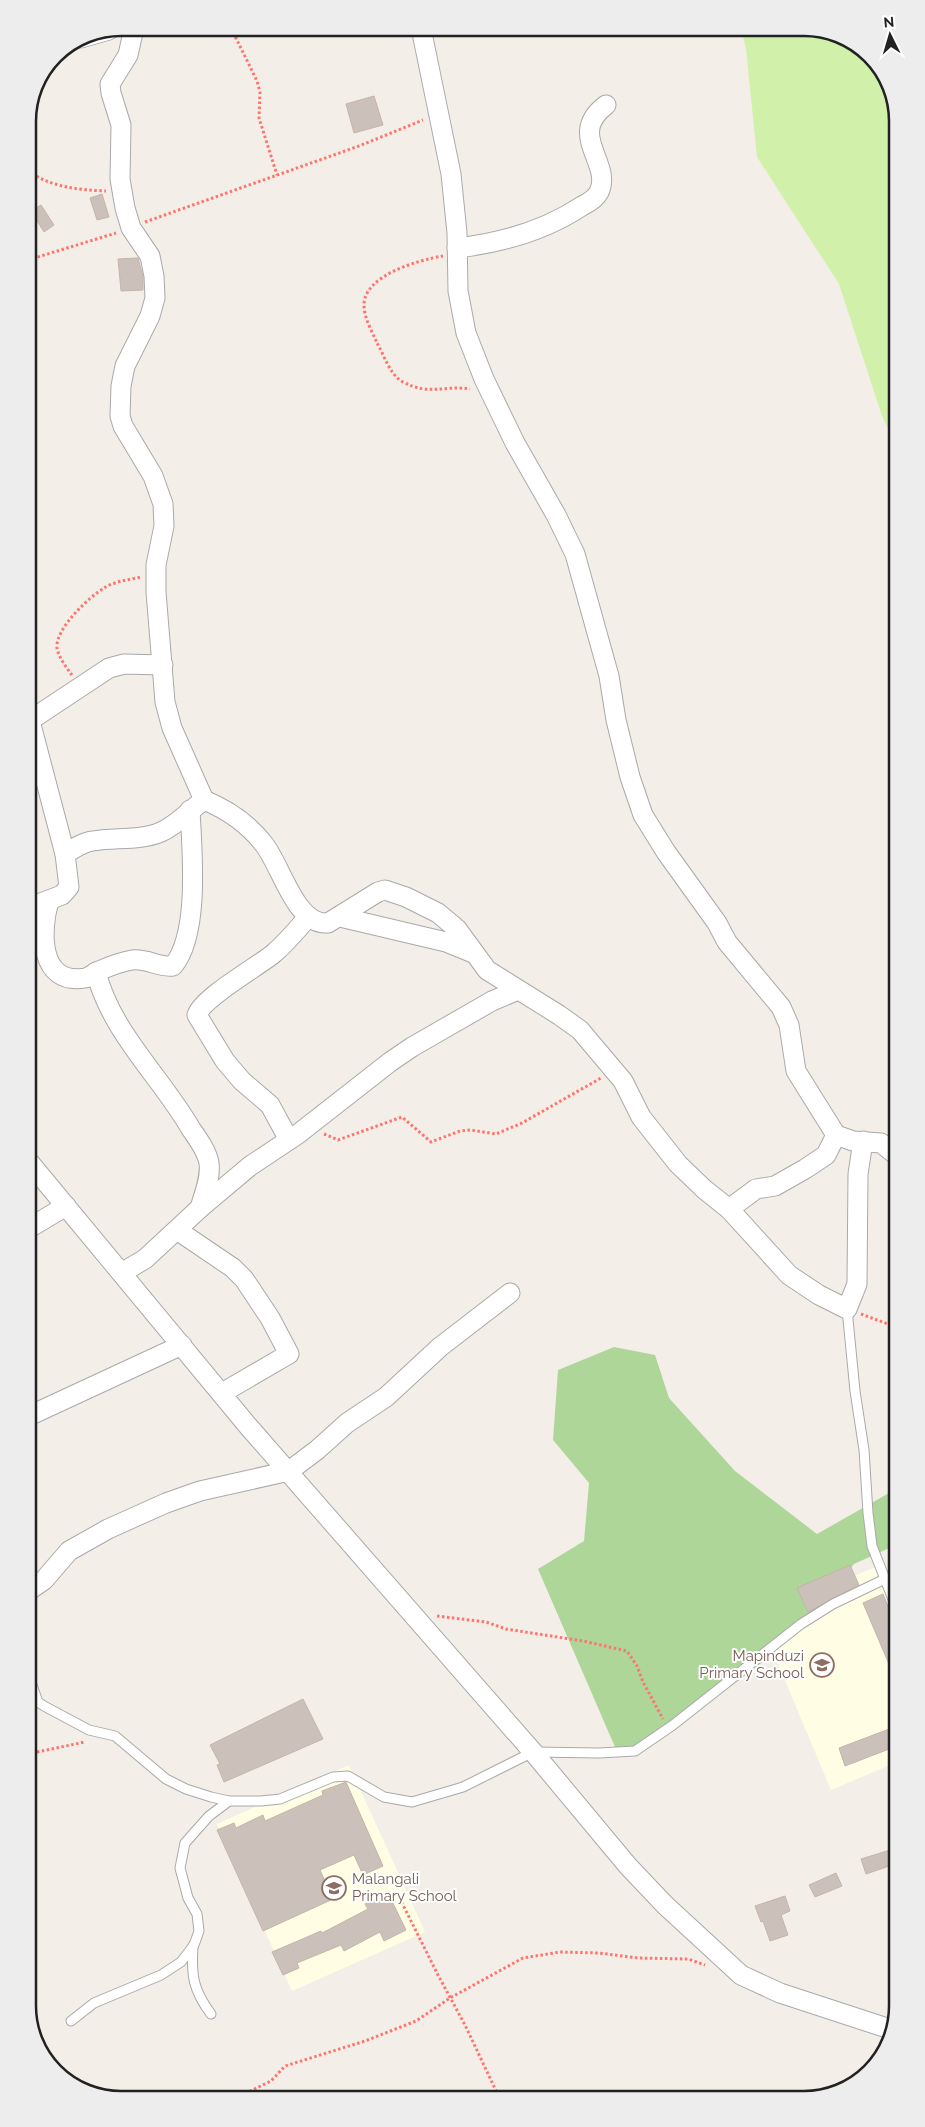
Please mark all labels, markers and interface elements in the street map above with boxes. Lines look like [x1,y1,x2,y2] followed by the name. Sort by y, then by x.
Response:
[865,10,915,60] north arrow
[883,14,895,30] text: N
[699,1647,805,1682] place label: Mapinduzi Primary School
[809,1652,835,1678] school or university icon: Mapinduzi Primary School
[352,1870,458,1905] place label: Malangali Primary School
[321,1875,347,1901] school or university icon: Malangali Primary School

